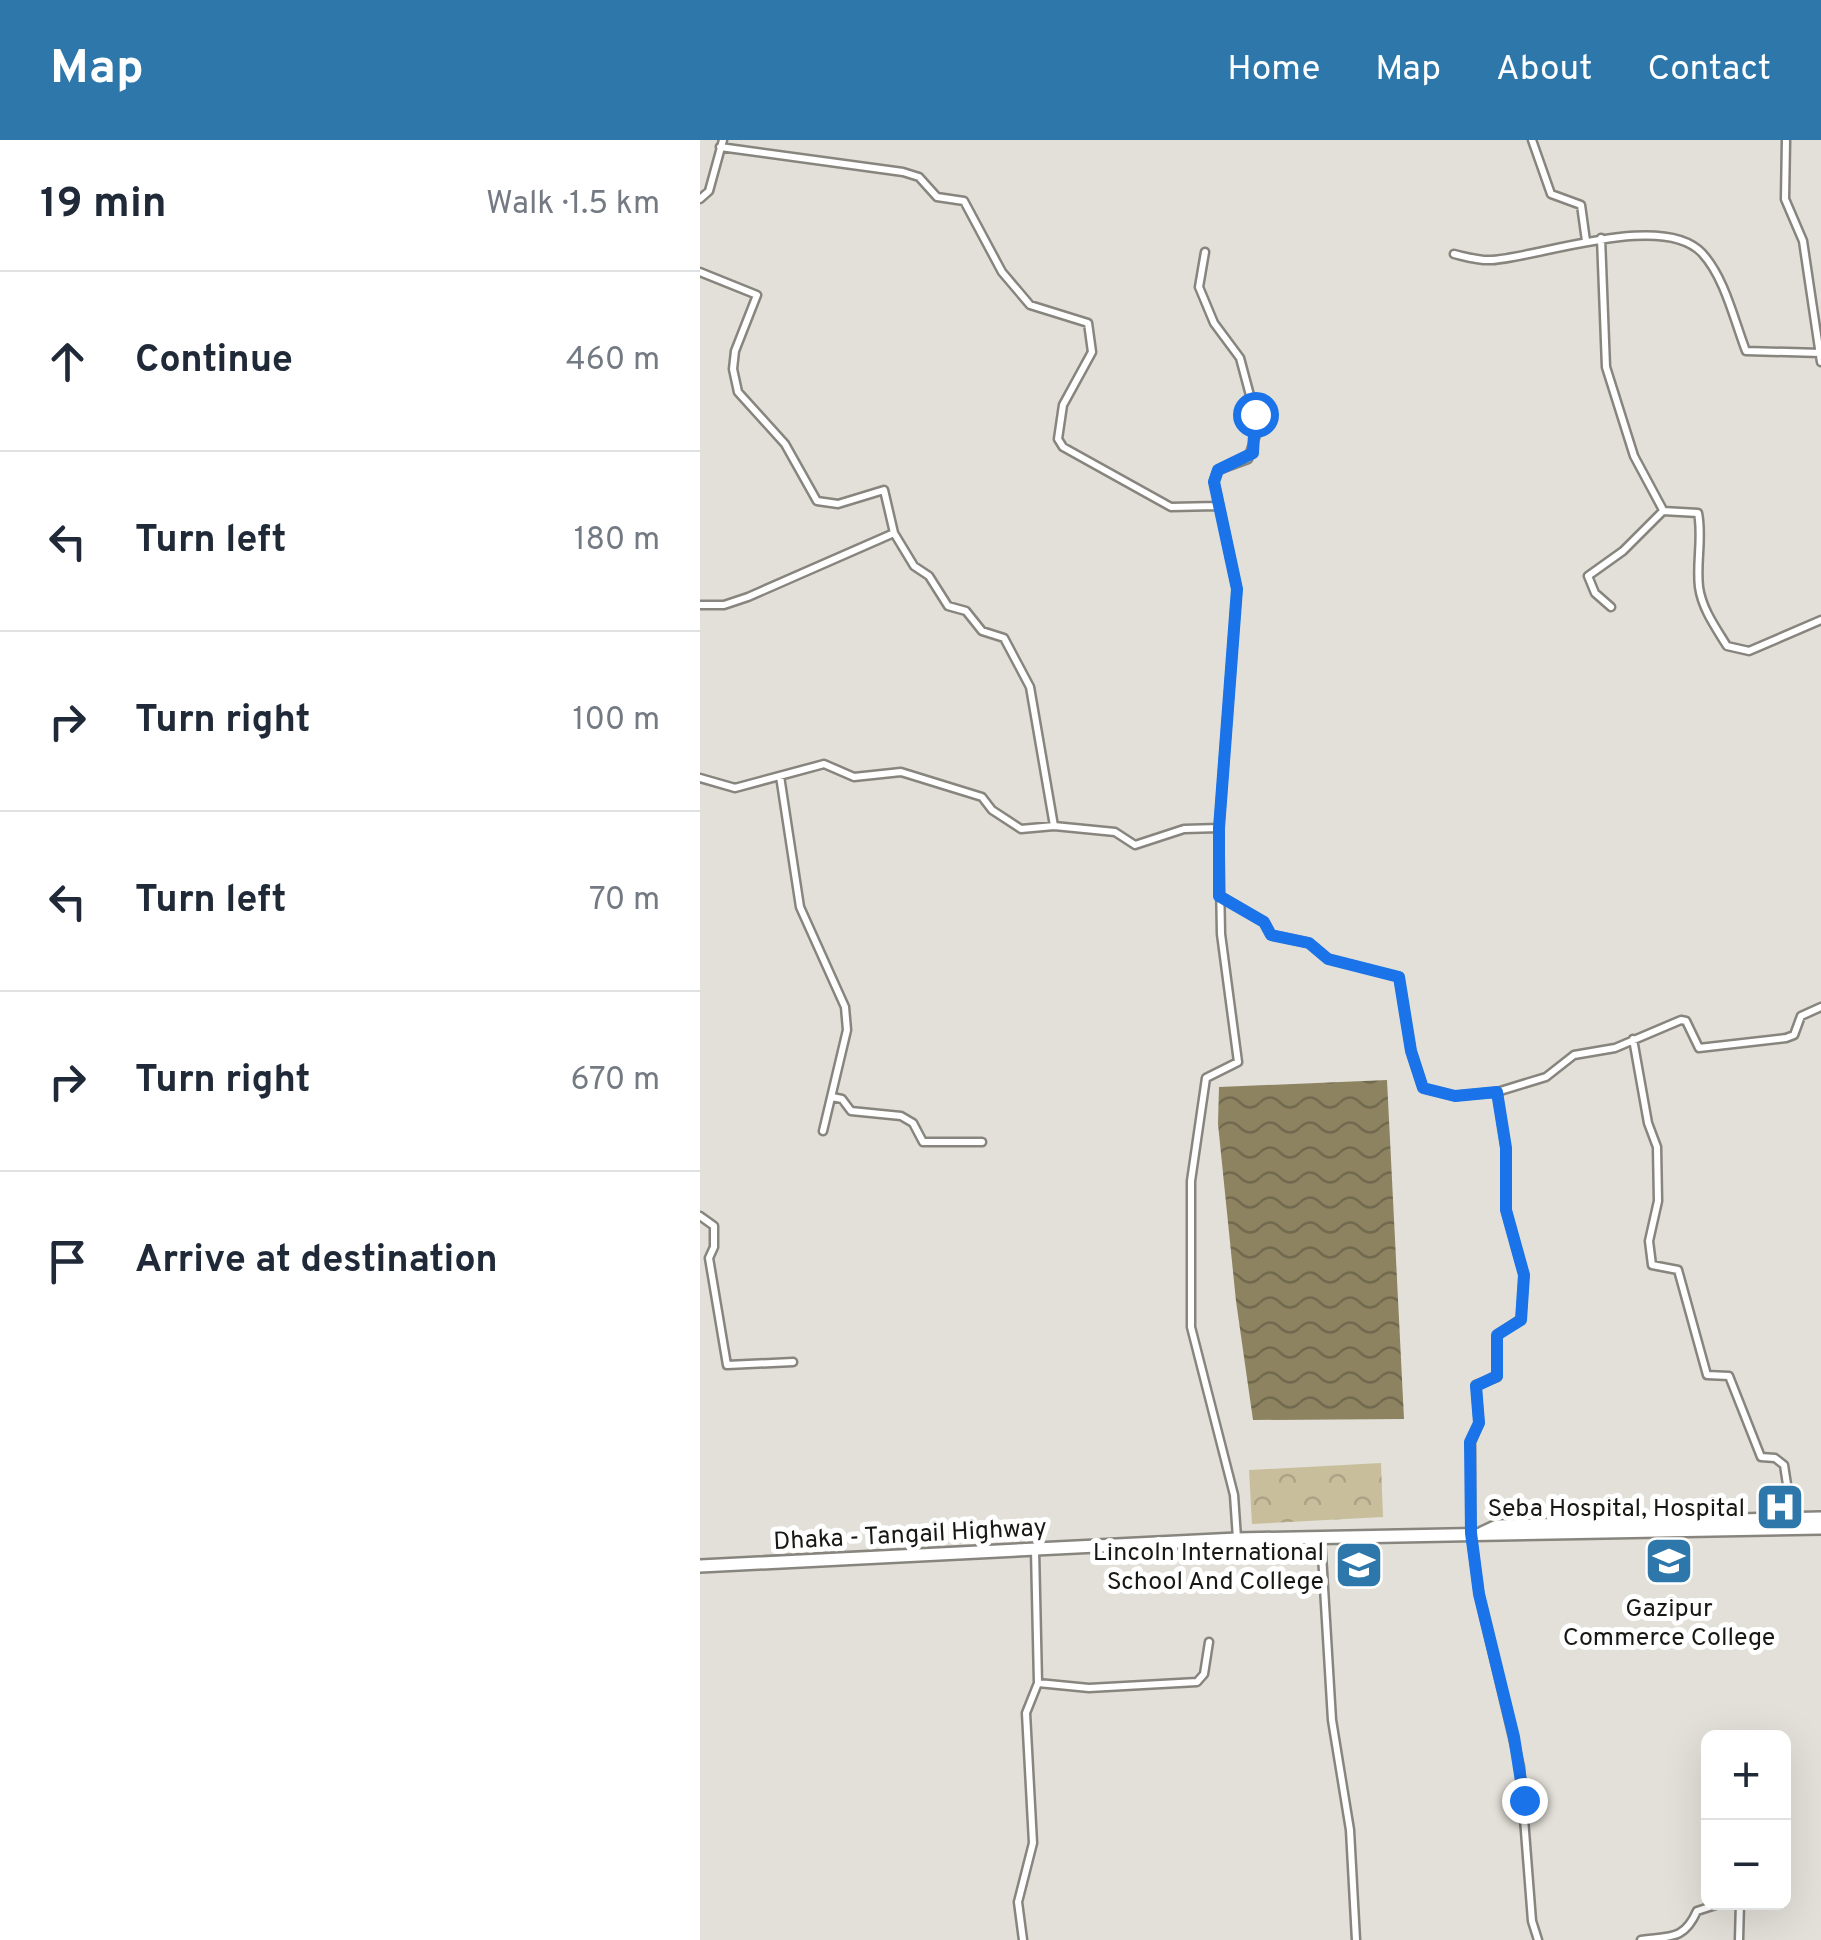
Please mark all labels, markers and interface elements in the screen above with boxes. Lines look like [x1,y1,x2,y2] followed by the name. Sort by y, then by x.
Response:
[50,40,144,100] text: Map
[1227,48,1320,92] text: Home
[1375,48,1441,92] text: Map
[1496,48,1592,92] text: About
[1647,48,1771,92] text: Contact
[40,179,167,232] text: 19 min
[486,185,660,225] text: Walk · 1.5 km
[40,334,95,389] icon: ahead
[135,337,293,386] text: Continue
[566,341,660,381] text: 460 m
[1233,392,1279,438] route start
[40,514,95,569] icon: left
[135,517,287,566] text: Turn left
[574,521,660,561] text: 180 m
[40,694,95,749] icon: right
[135,697,310,746] text: Turn right
[573,701,660,741] text: 100 m
[40,874,95,929] icon: left
[135,877,287,926] text: Turn left
[589,881,660,921] text: 70 m
[40,1054,95,1109] icon: right
[135,1057,310,1106] text: Turn right
[571,1061,660,1101] text: 670 m
[40,1234,95,1289] icon: arrive
[135,1237,498,1286] text: Arrive at destination
[1754,1481,1806,1533] hospital icon: Seba Hospital, Hospital
[1487,1494,1745,1526] place label: Seba Hospital, Hospital
[773,1513,1048,1559] street label: Dhaka - Tangail Highway
[1643,1535,1695,1587] school or university icon: Gazipur Commerce College
[1093,1538,1324,1599] place label: Lincoln International School And College
[1333,1539,1385,1591] school or university icon: Lincoln International School And College
[1563,1594,1775,1655] place label: Gazipur Commerce College
[1701,1730,1791,1910] map controls
[1701,1730,1791,1820] button: +
[1502,1778,1548,1824] route end
[1701,1820,1791,1910] button: −

